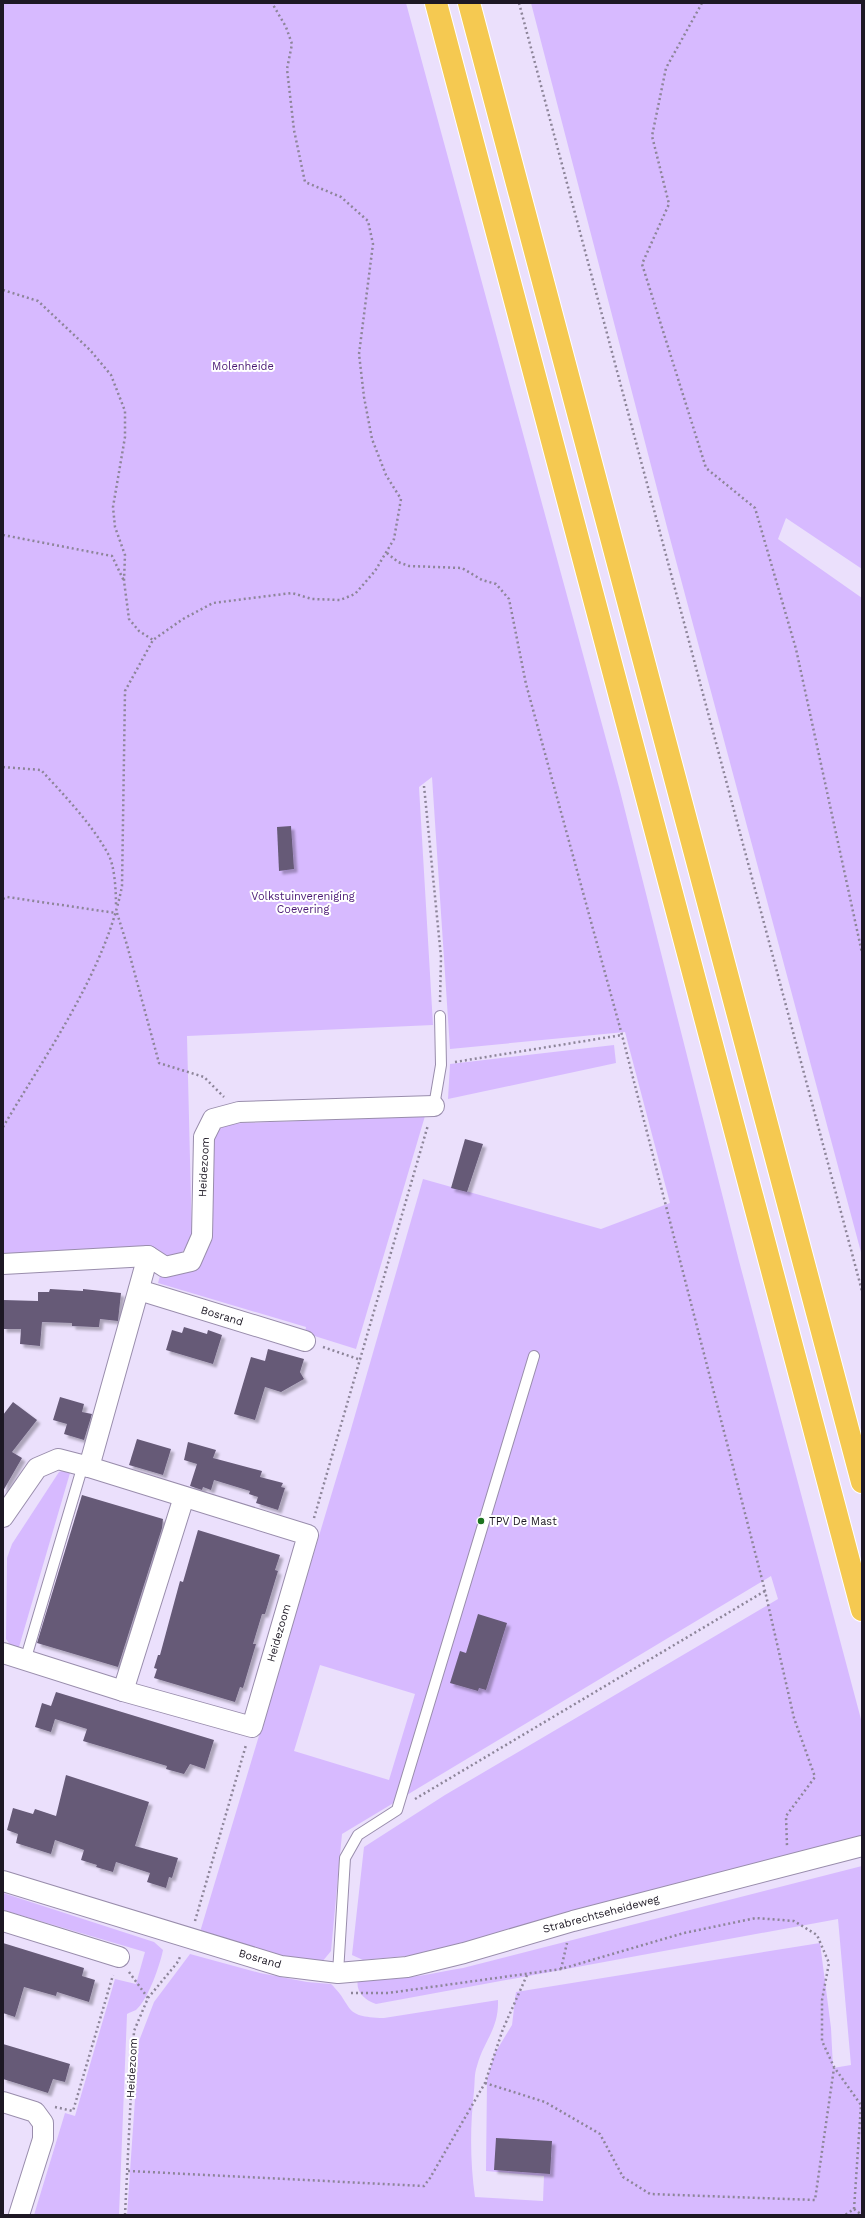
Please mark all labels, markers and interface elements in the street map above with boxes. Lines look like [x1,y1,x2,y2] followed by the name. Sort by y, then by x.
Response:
[212,360,274,373] park label: Molenheide
[251,890,355,916] park label: Volkstuinvereniging Coevering
[196,1137,212,1197] street label: Heidezoom
[199,1303,245,1329] street label: Bosrand
[489,1515,557,1528] place label: TPV De Mast
[476,1516,486,1526] marker: TPV De Mast
[264,1602,294,1664] street label: Heidezoom
[541,1892,661,1936] street label: Strabrechtseheideweg
[237,1947,283,1971] street label: Bosrand
[124,2038,140,2098] street label: Heidezoom

